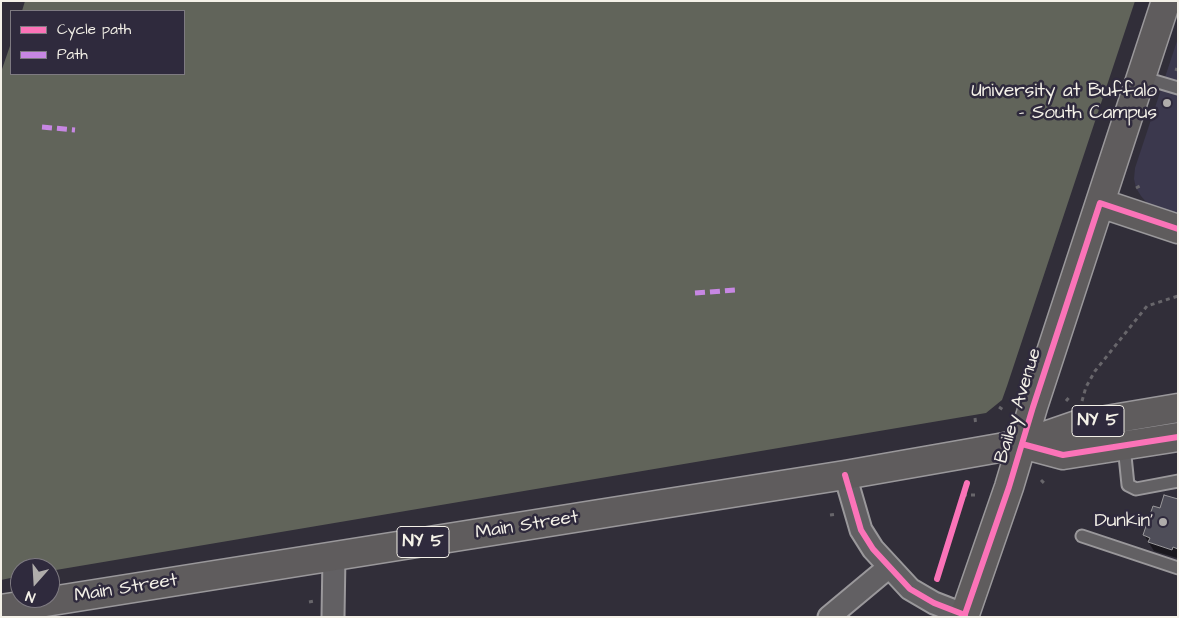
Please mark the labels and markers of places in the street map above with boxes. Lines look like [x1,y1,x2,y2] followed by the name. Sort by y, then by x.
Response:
[971,81,1157,125] place label: University at Buffalo - South Campus
[1161,97,1173,109] marker: University at Buffalo - South Campus
[1094,511,1153,533] place label: Dunkin'
[1157,516,1169,528] marker: Dunkin'

